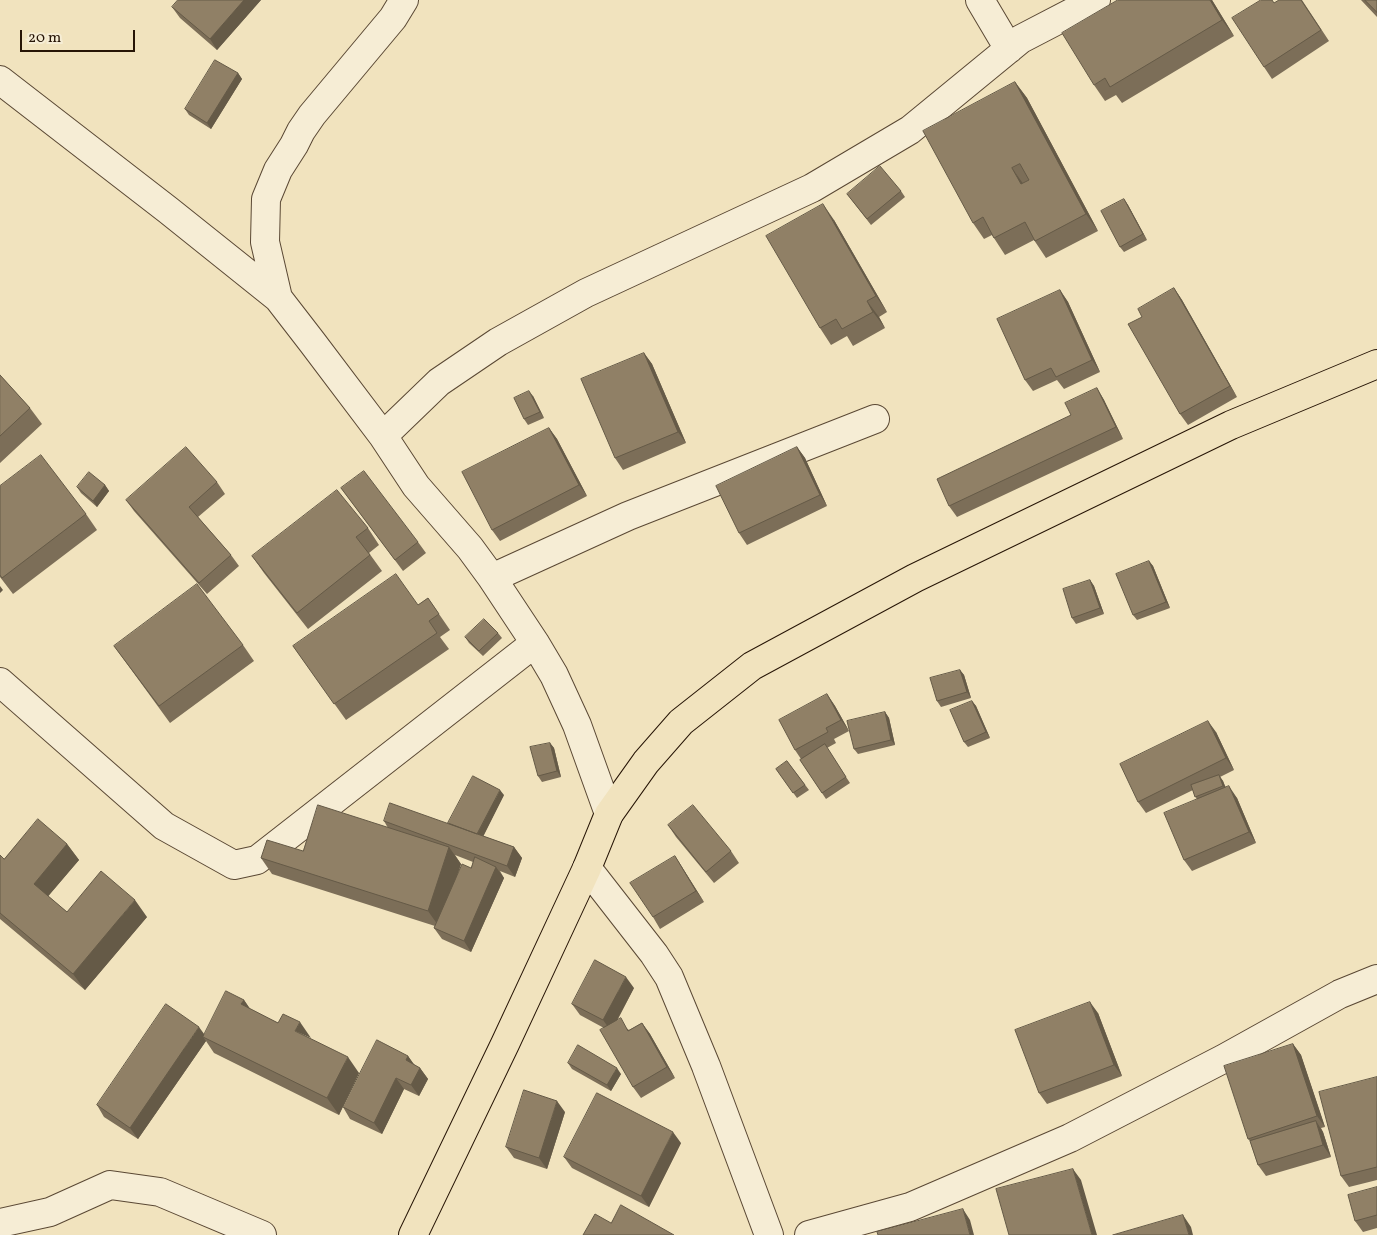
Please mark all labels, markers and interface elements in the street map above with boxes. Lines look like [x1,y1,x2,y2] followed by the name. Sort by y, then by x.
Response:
[22,20,138,52] scale bar
[28,28,61,49] text: 20 m

